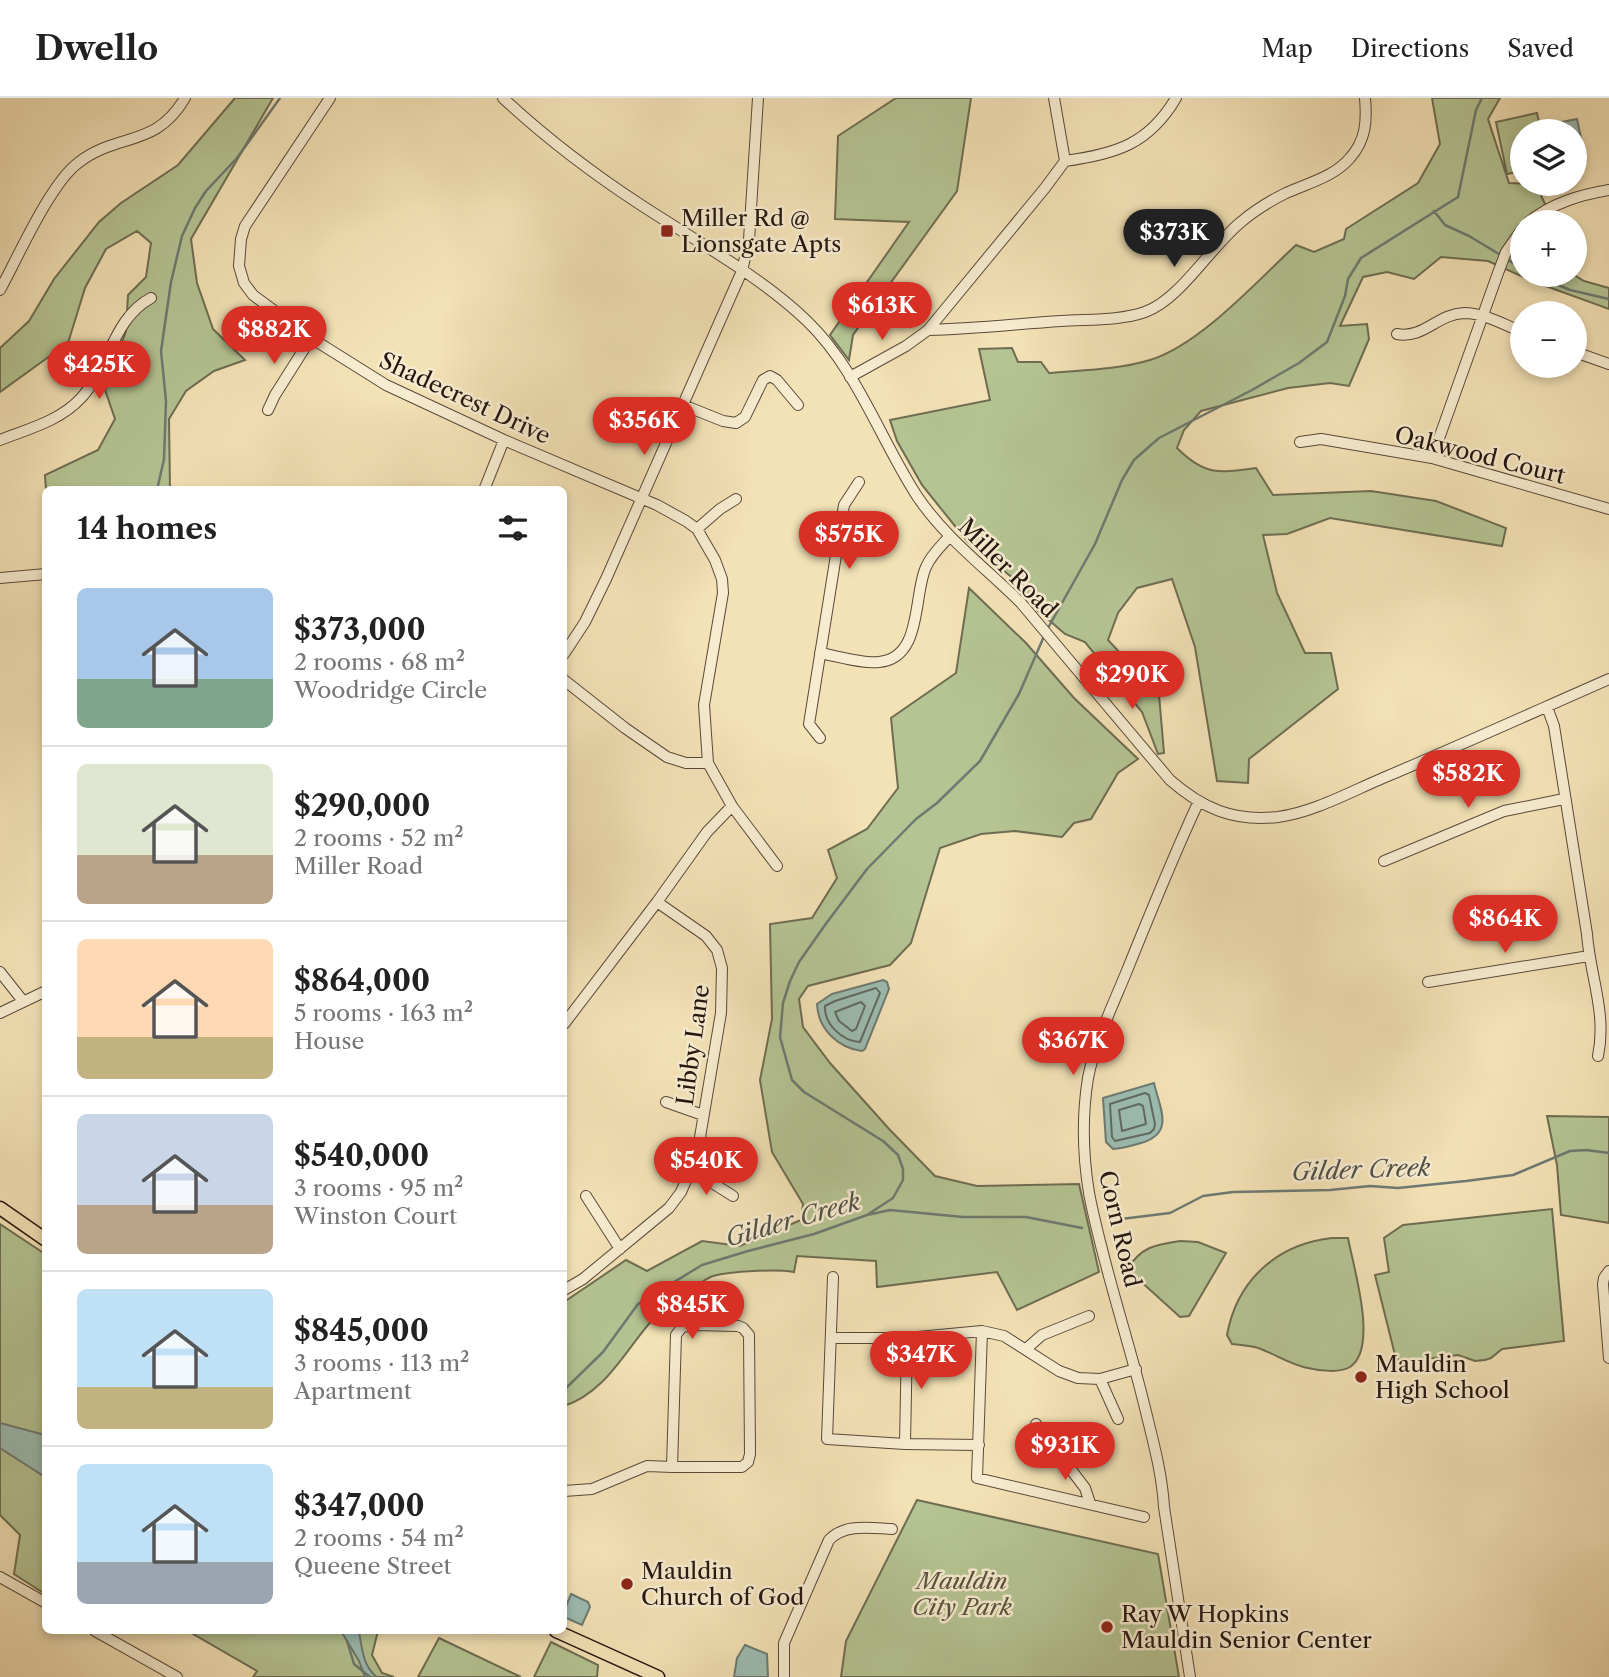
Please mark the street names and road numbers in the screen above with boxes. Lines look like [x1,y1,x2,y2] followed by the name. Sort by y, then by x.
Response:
[375,346,555,450] street label: Shadecrest Drive
[1392,420,1568,490] street label: Oakwood Court
[952,512,1064,624] street label: Miller Road
[671,983,715,1107] street label: Libby Lane
[1093,1168,1147,1290] street label: Corn Road

